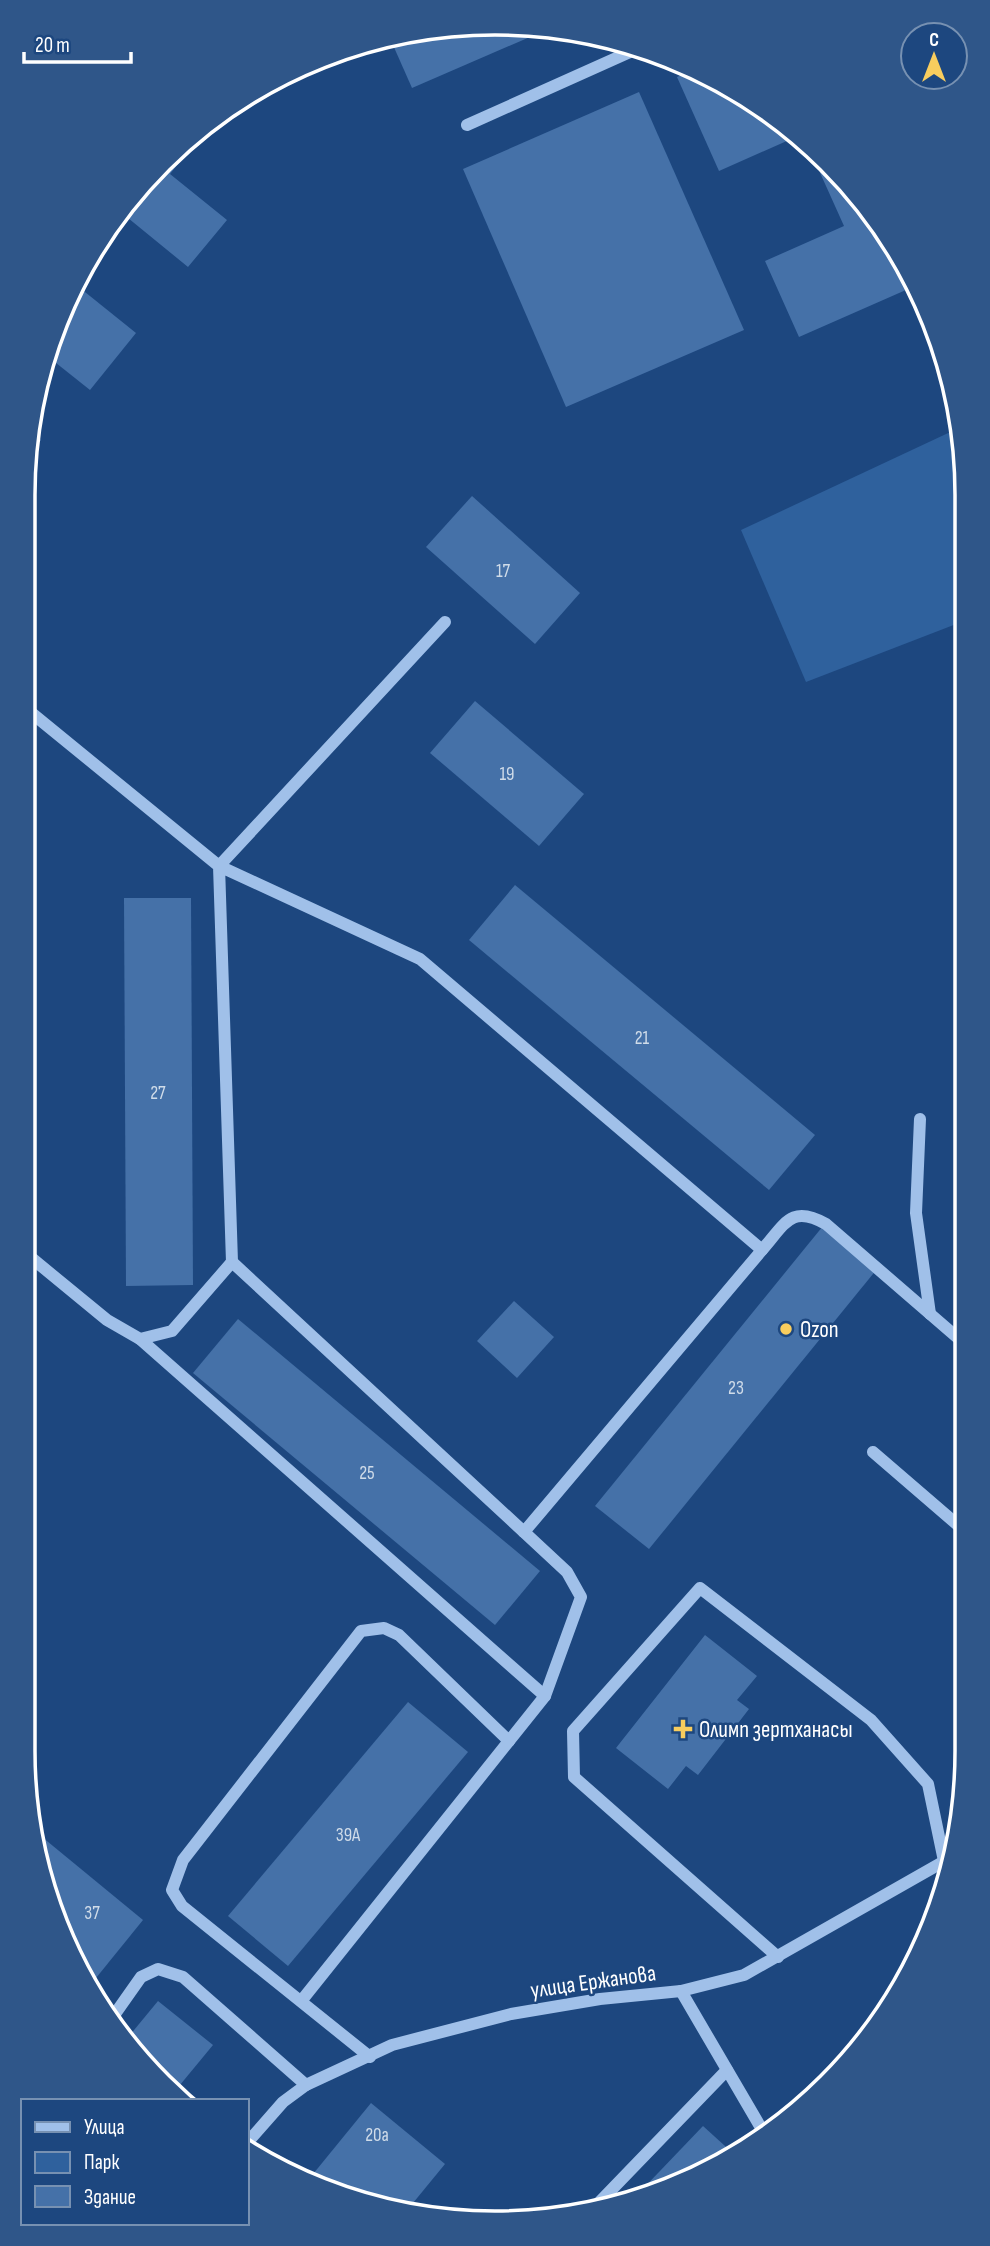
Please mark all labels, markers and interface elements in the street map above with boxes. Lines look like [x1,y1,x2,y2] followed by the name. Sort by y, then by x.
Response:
[24,21,131,65] scale bar
[899,21,969,91] north arrow
[929,29,939,52] text: С
[35,33,70,58] text: 20 m
[496,560,511,583] house number: 17
[499,763,515,786] house number: 19
[635,1027,650,1050] house number: 21
[150,1082,166,1105] house number: 27
[800,1316,839,1344] place label: Ozon
[778,1321,794,1337] marker: Ozon
[728,1377,744,1400] house number: 23
[359,1462,375,1485] house number: 25
[699,1716,853,1744] place label: Олимп зертханасы
[673,1719,693,1739] marker: Олимп зертханасы
[336,1824,361,1847] house number: 39А
[84,1902,100,1925] house number: 37
[529,1959,658,2005] street label: улица Ержанова
[21,2099,248,2225] legend
[84,2115,125,2140] text: Улица
[365,2124,389,2147] house number: 20а
[84,2150,119,2175] text: Парк
[84,2185,136,2210] text: Здание

